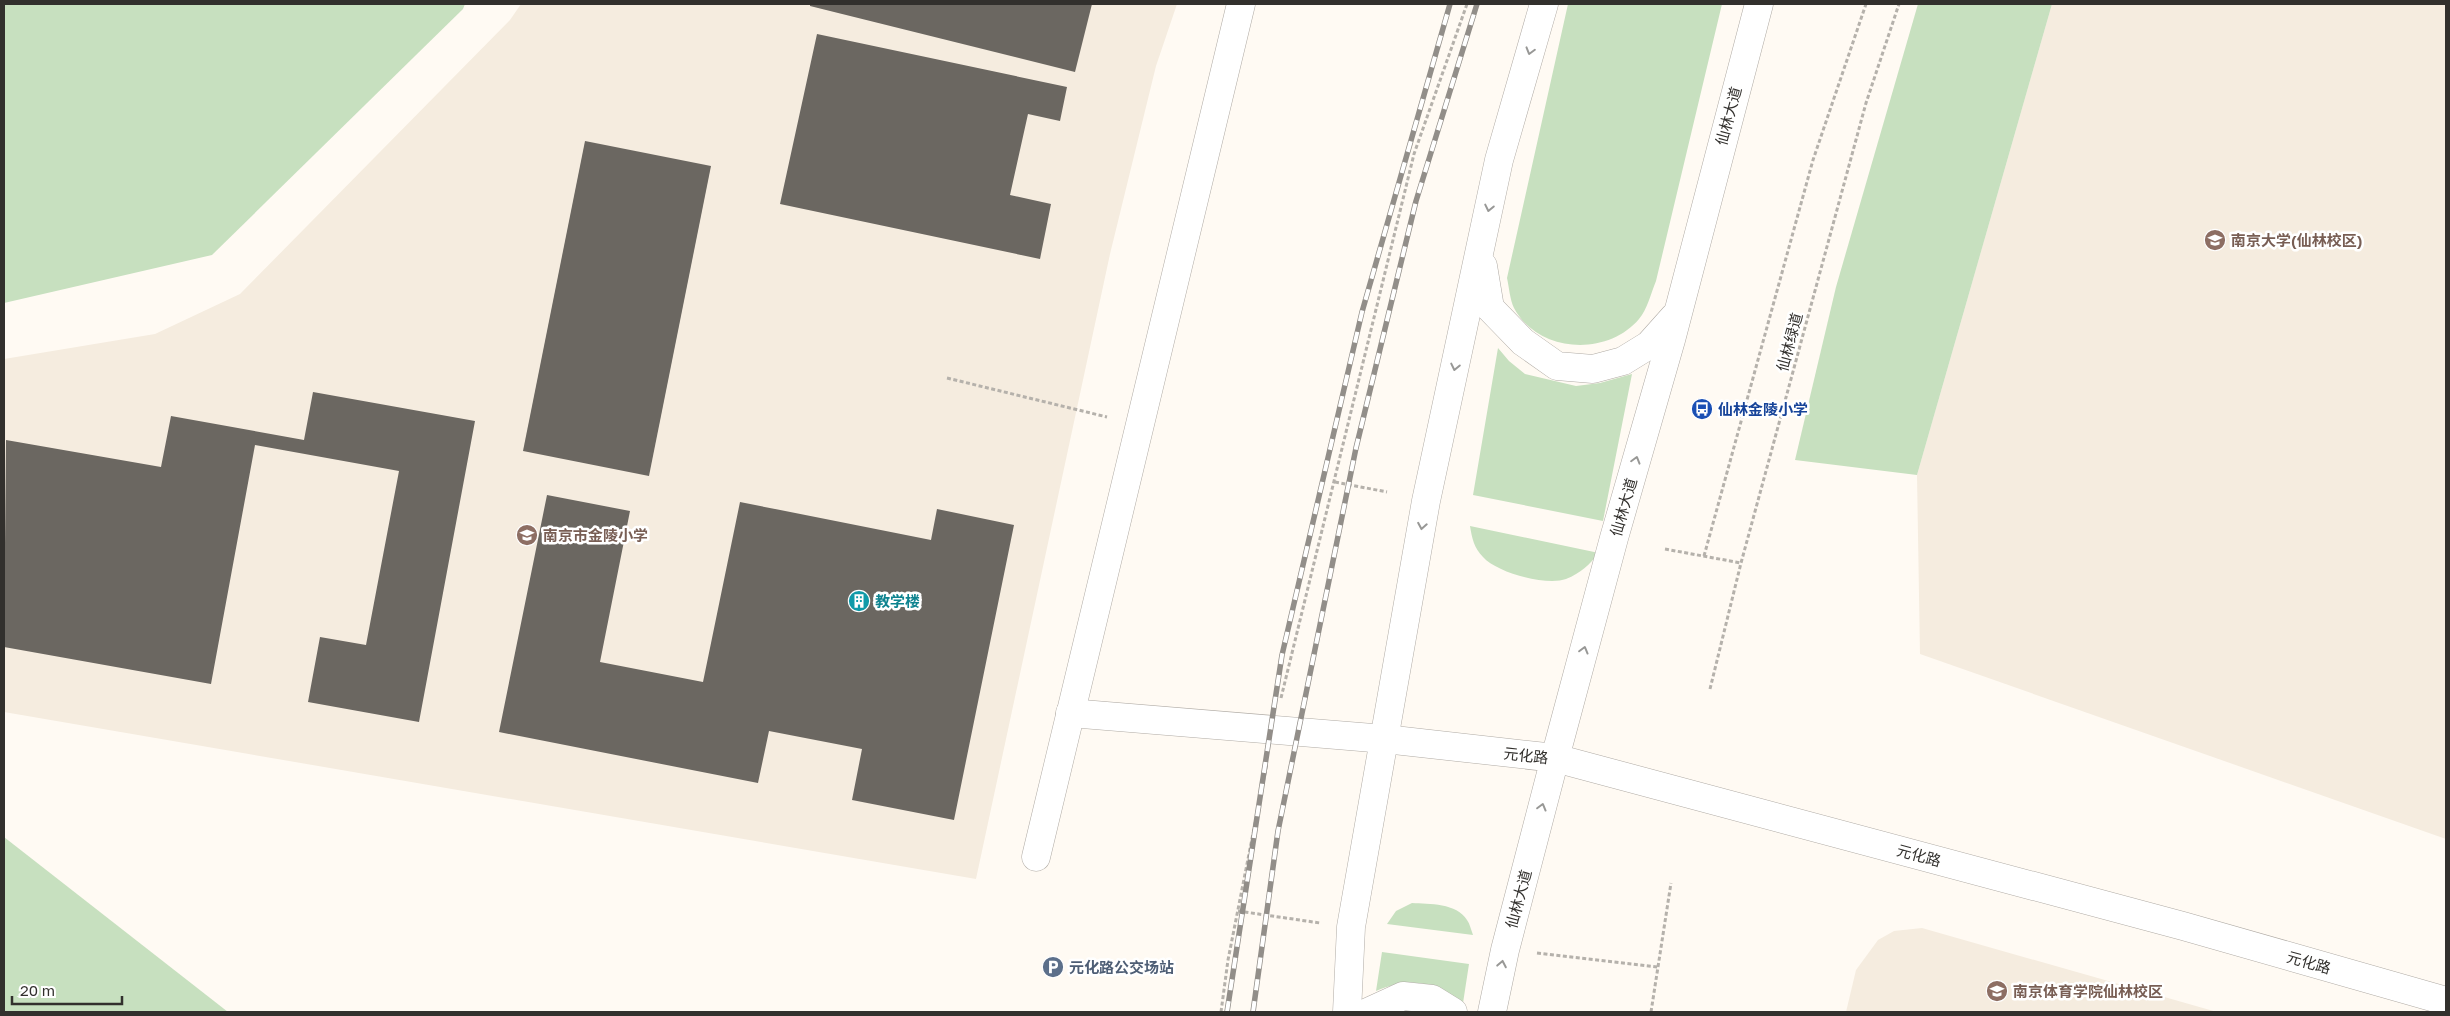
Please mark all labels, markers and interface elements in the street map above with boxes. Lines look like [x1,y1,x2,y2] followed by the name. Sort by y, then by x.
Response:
[1526,46,1536,54] one-way arrow
[1712,85,1744,147] street label: 仙林大道
[1484,203,1495,212] one-way arrow
[2203,228,2227,252] school or university icon: 南京大学(仙林校区)
[2231,231,2362,249] place label: 南京大学(仙林校区)
[1773,311,1805,373] street label: 仙林绿道
[1450,362,1461,371] one-way arrow
[1690,397,1714,421] bus stop icon: 仙林金陵小学
[1718,400,1808,418] place label: 仙林金陵小学
[1631,456,1641,464] one-way arrow
[1606,476,1640,538] street label: 仙林大道
[1417,521,1427,530] one-way arrow
[515,523,539,547] school or university icon: 南京市金陵小学
[543,526,648,544] place label: 南京市金陵小学
[847,589,871,613] building icon: 教学楼
[875,592,920,610] place label: 教学楼
[1578,646,1588,655] one-way arrow
[1503,744,1549,766] street label: 元化路
[1536,803,1547,811] one-way arrow
[1895,840,1943,870] street label: 元化路
[1502,868,1534,930] street label: 仙林大道
[2285,947,2333,977] street label: 元化路
[1041,955,1065,979] parking icon: 元化路公交场站
[1069,958,1174,976] place label: 元化路公交场站
[1496,960,1506,969] one-way arrow
[12,974,122,1006] scale bar
[1985,979,2009,1003] school or university icon: 南京体育学院仙林校区
[20,981,55,999] text: 20 m
[2013,982,2163,1000] place label: 南京体育学院仙林校区

